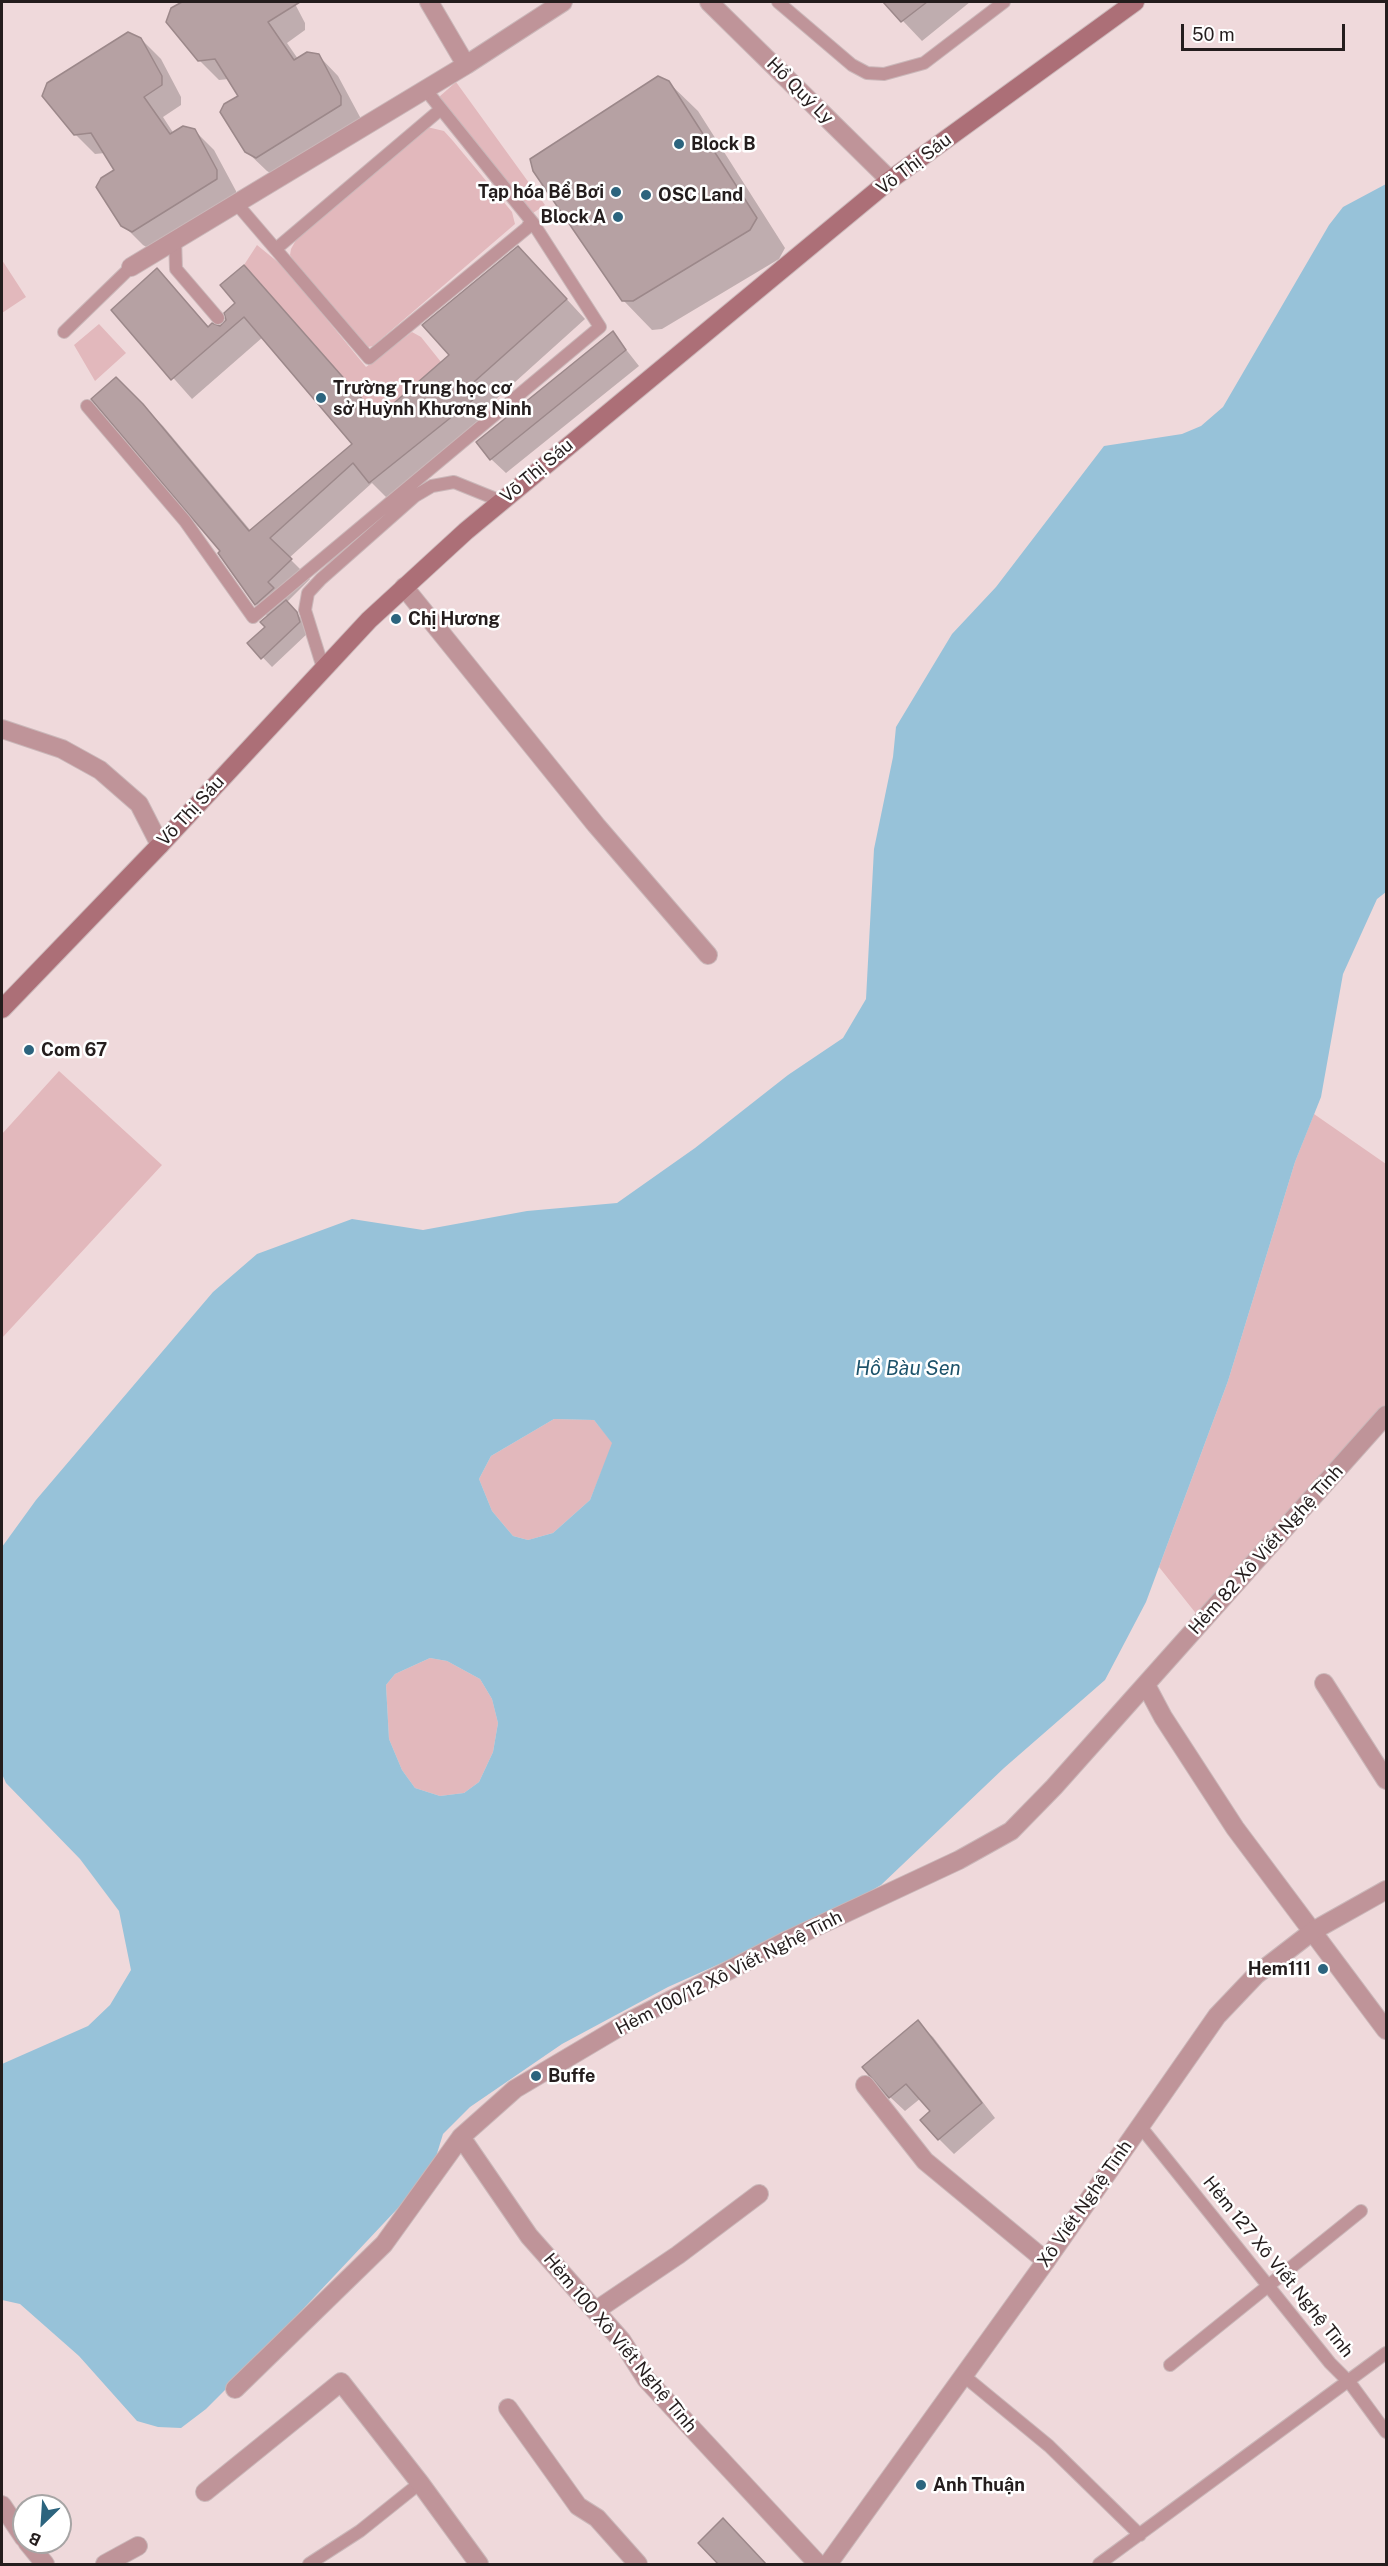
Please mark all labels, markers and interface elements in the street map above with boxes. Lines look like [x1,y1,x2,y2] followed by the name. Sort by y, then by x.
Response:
[1184,12,1348,50] scale bar
[1192,24,1235,45] text: 50 m
[762,53,838,129] street label: Hồ Quý Ly
[872,129,956,199] street label: Võ Thị Sáu
[691,133,756,155] place label: Block B
[672,137,686,151] marker: Block B
[478,181,604,203] place label: Tạp hóa Bể Bơi
[658,184,743,206] place label: OSC Land
[609,185,623,199] marker: Tạp hóa Bể Bơi
[639,188,653,202] marker: OSC Land
[541,206,606,228] place label: Block A
[611,210,625,224] marker: Block A
[333,377,532,420] place label: Trường Trung học cơ sở Huỳnh Khương Ninh
[314,391,328,405] marker: Trường Trung học cơ sở Huỳnh Khương Ninh
[496,434,578,508] street label: Võ Thị Sáu
[408,608,500,630] place label: Chị Hương
[389,612,403,626] marker: Chị Hương
[153,771,229,851] street label: Võ Thị Sáu
[41,1039,107,1061] place label: Com 67
[22,1043,36,1057] marker: Com 67
[855,1357,961,1381] water label: Hồ Bàu Sen
[1184,1461,1348,1639] street label: Hẻm 82 Xô Viết Nghệ Tĩnh
[612,1906,846,2040] street label: Hẻm 100/12 Xô Viết Nghệ Tĩnh
[1248,1958,1311,1980] place label: Hem111
[1316,1962,1330,1976] marker: Hem111
[548,2065,595,2087] place label: Buffe
[529,2069,543,2083] marker: Buffe
[1033,2136,1137,2272] street label: Xô Viết Nghệ Tĩnh
[1198,2172,1358,2362] street label: Hẻm 127 Xô Viết Nghệ Tĩnh
[539,2249,701,2437] street label: Hẻm 100 Xô Viết Nghệ Tĩnh
[933,2474,1025,2496] place label: Anh Thuận
[914,2478,928,2492] marker: Anh Thuận
[12,2494,72,2554] north arrow
[26,2528,44,2550] text: B

